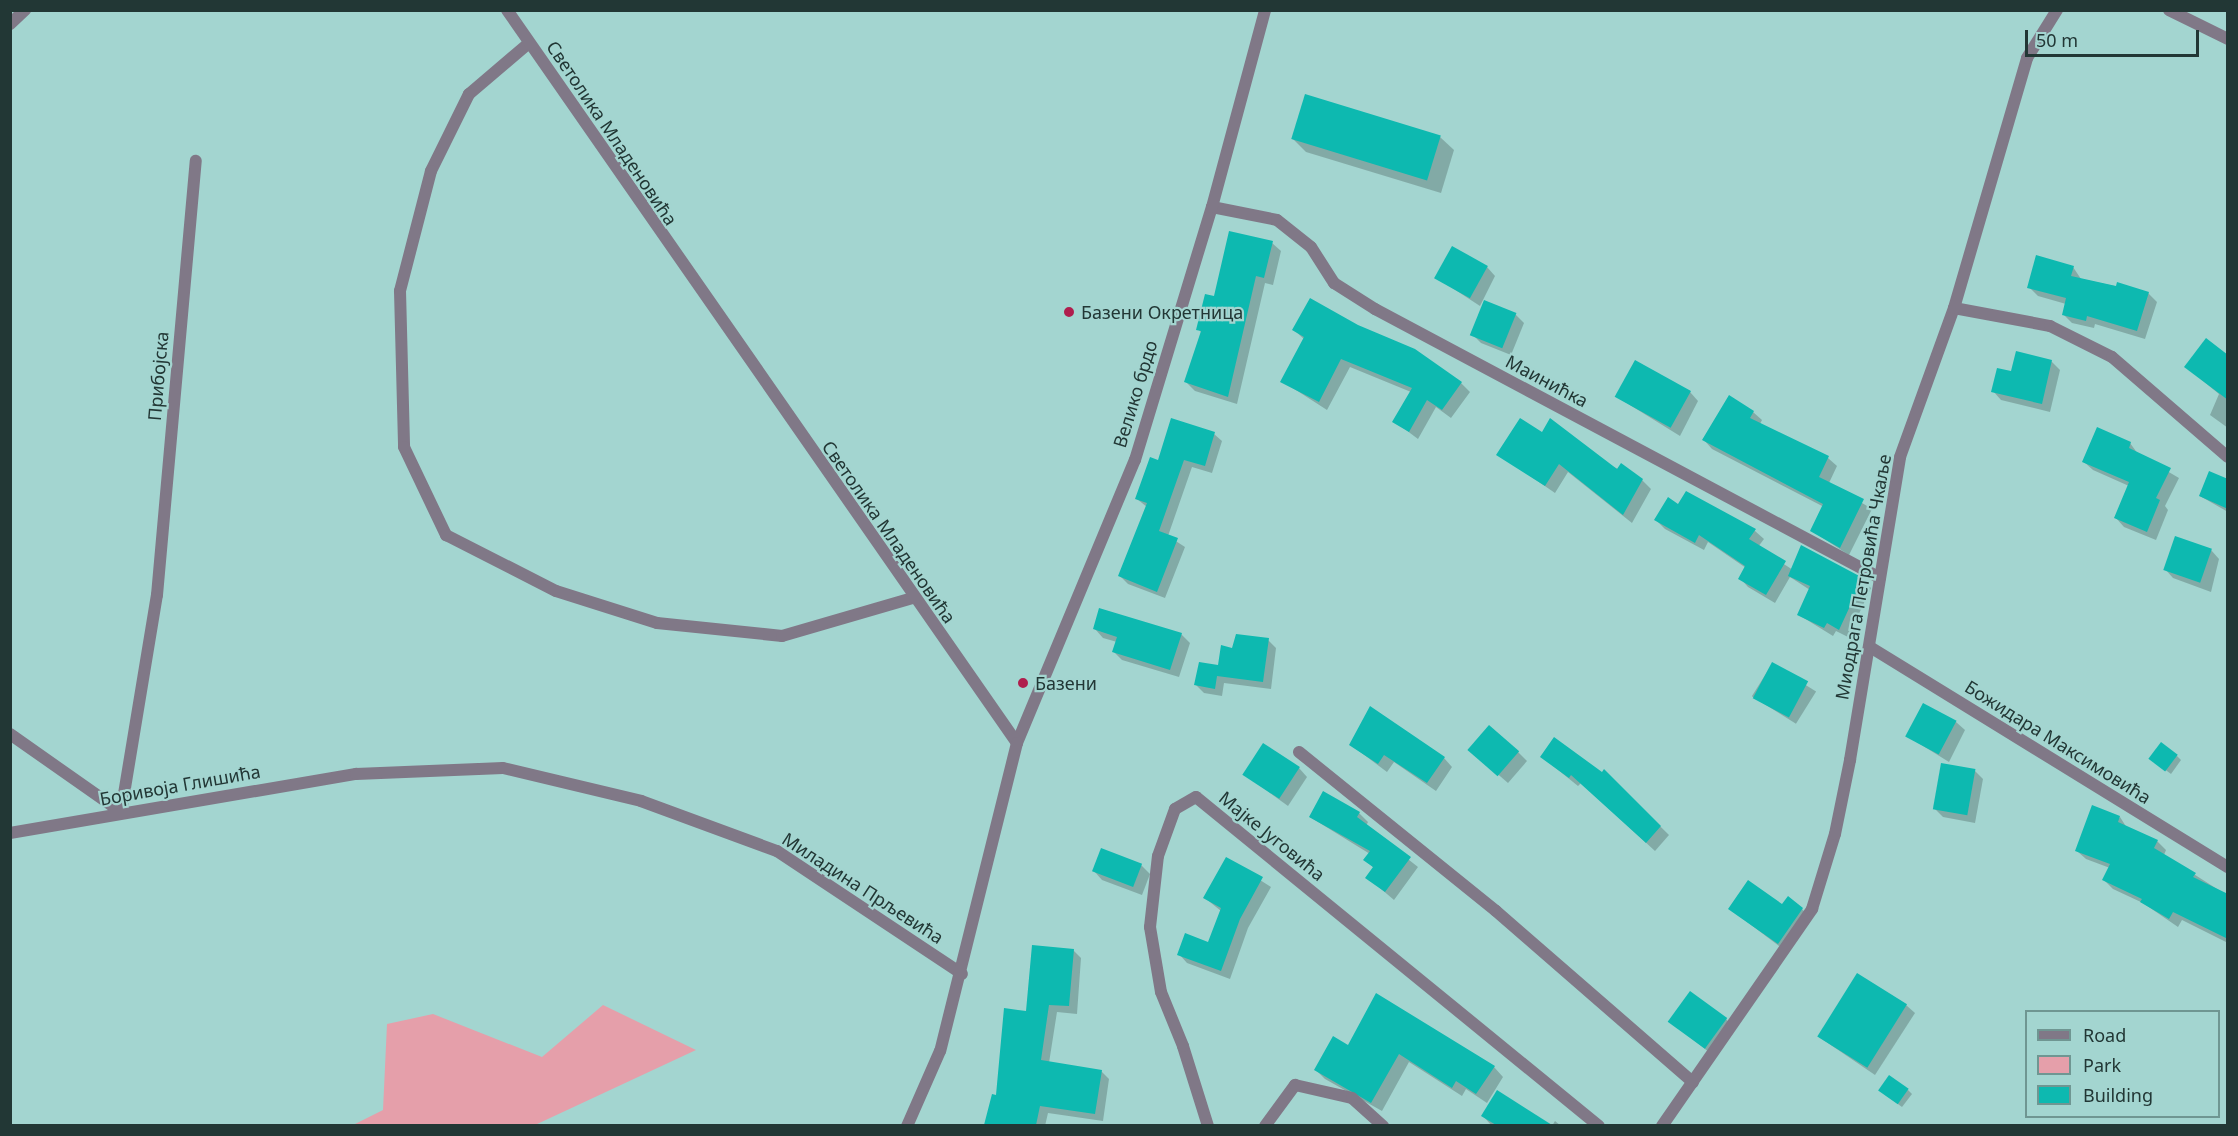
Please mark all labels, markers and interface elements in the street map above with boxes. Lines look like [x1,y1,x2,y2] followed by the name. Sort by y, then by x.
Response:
[2028,18,2202,56] scale bar
[2036,28,2078,52] text: 50 m
[542,37,682,229] street label: Светолика Младеновића
[1081,301,1243,323] place label: Базени Окретница
[1062,305,1076,319] marker: Базени Окретница
[143,330,173,422] street label: Прибојска
[1108,338,1162,450] street label: Велико брдо
[1502,350,1592,412] street label: Маинићка
[818,437,960,627] street label: Светолика Младеновића
[1831,452,1895,702] street label: Миодрага Петровића Чкаље
[1035,672,1097,694] place label: Базени
[1016,676,1030,690] marker: Базени
[1961,676,2155,808] street label: Божидара Максимовића
[98,760,262,810] street label: Боривоја Глишића
[1215,787,1329,885] street label: Мајке Југовића
[778,828,948,948] street label: Миладина Прљевића
[2025,1010,2220,1118] legend
[2083,1023,2126,1047] text: Road
[2083,1053,2121,1077] text: Park
[2083,1083,2153,1107] text: Building

